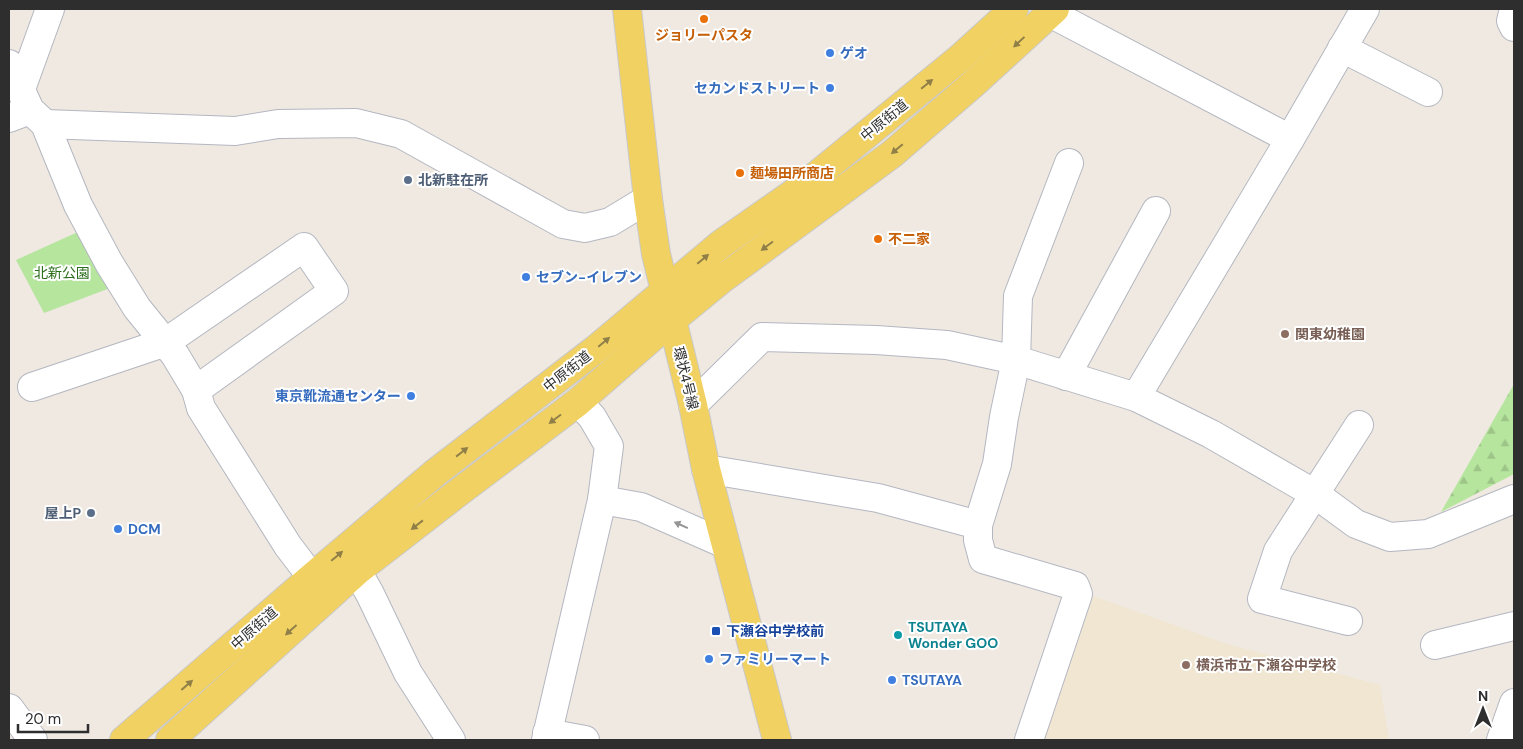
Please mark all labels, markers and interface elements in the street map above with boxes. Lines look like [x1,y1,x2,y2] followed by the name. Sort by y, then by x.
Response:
[698,13,710,25] marker: ジョリーパスタ
[655,26,753,44] place label: ジョリーパスタ
[1013,36,1025,48] one-way arrow
[840,44,868,62] place label: ゲオ
[824,47,836,59] marker: ゲオ
[694,79,820,97] place label: セカンドストリート
[921,79,934,90] one-way arrow
[824,82,836,94] marker: セカンドストリート
[857,95,911,145] street label: 中原街道
[891,144,904,155] one-way arrow
[750,164,834,182] place label: 麺場田所商店
[734,167,746,179] marker: 麺場田所商店
[418,171,488,189] place label: 北新駐在所
[402,174,414,186] marker: 北新駐在所
[888,230,930,248] place label: 不二家
[872,233,884,245] marker: 不二家
[760,241,774,251] one-way arrow
[696,254,709,265] one-way arrow
[34,264,90,282] park label: 北新公園
[536,268,642,286] place label: セブン-イレブン
[520,271,532,283] marker: セブン-イレブン
[1295,325,1365,343] place label: 関東幼稚園
[1279,328,1291,340] marker: 関東幼稚園
[598,337,610,348] one-way arrow
[669,345,703,411] street label: 環状4号線
[539,347,595,395] street label: 中原街道
[275,387,401,405] place label: 東京靴流通センター
[405,390,417,402] marker: 東京靴流通センター
[549,414,562,425] one-way arrow
[455,447,468,458] one-way arrow
[44,504,81,522] place label: 屋上P
[85,507,97,519] marker: 屋上P
[411,519,424,530] one-way arrow
[128,520,161,538] place label: DCM
[674,520,688,528] one-way arrow
[112,523,124,535] marker: DCM
[330,550,342,562] one-way arrow
[227,603,281,653] street label: 中原街道
[908,618,998,652] place label: TSUTAYA Wonder GOO
[726,622,824,640] place label: 下瀬谷中学校前
[286,624,298,636] one-way arrow
[710,625,722,637] marker: 下瀬谷中学校前
[892,629,904,641] marker: TSUTAYA Wonder GOO
[719,650,831,668] place label: ファミリーマート
[703,653,715,665] marker: ファミリーマート
[1196,656,1336,674] place label: 横浜市立下瀬谷中学校
[1180,659,1192,671] marker: 横浜市立下瀬谷中学校
[902,671,962,689] place label: TSUTAYA
[886,674,898,686] marker: TSUTAYA
[181,680,194,691] one-way arrow
[1458,684,1508,734] north arrow
[1478,687,1488,705] text: N
[18,702,88,734] scale bar
[25,709,61,729] text: 20 m

